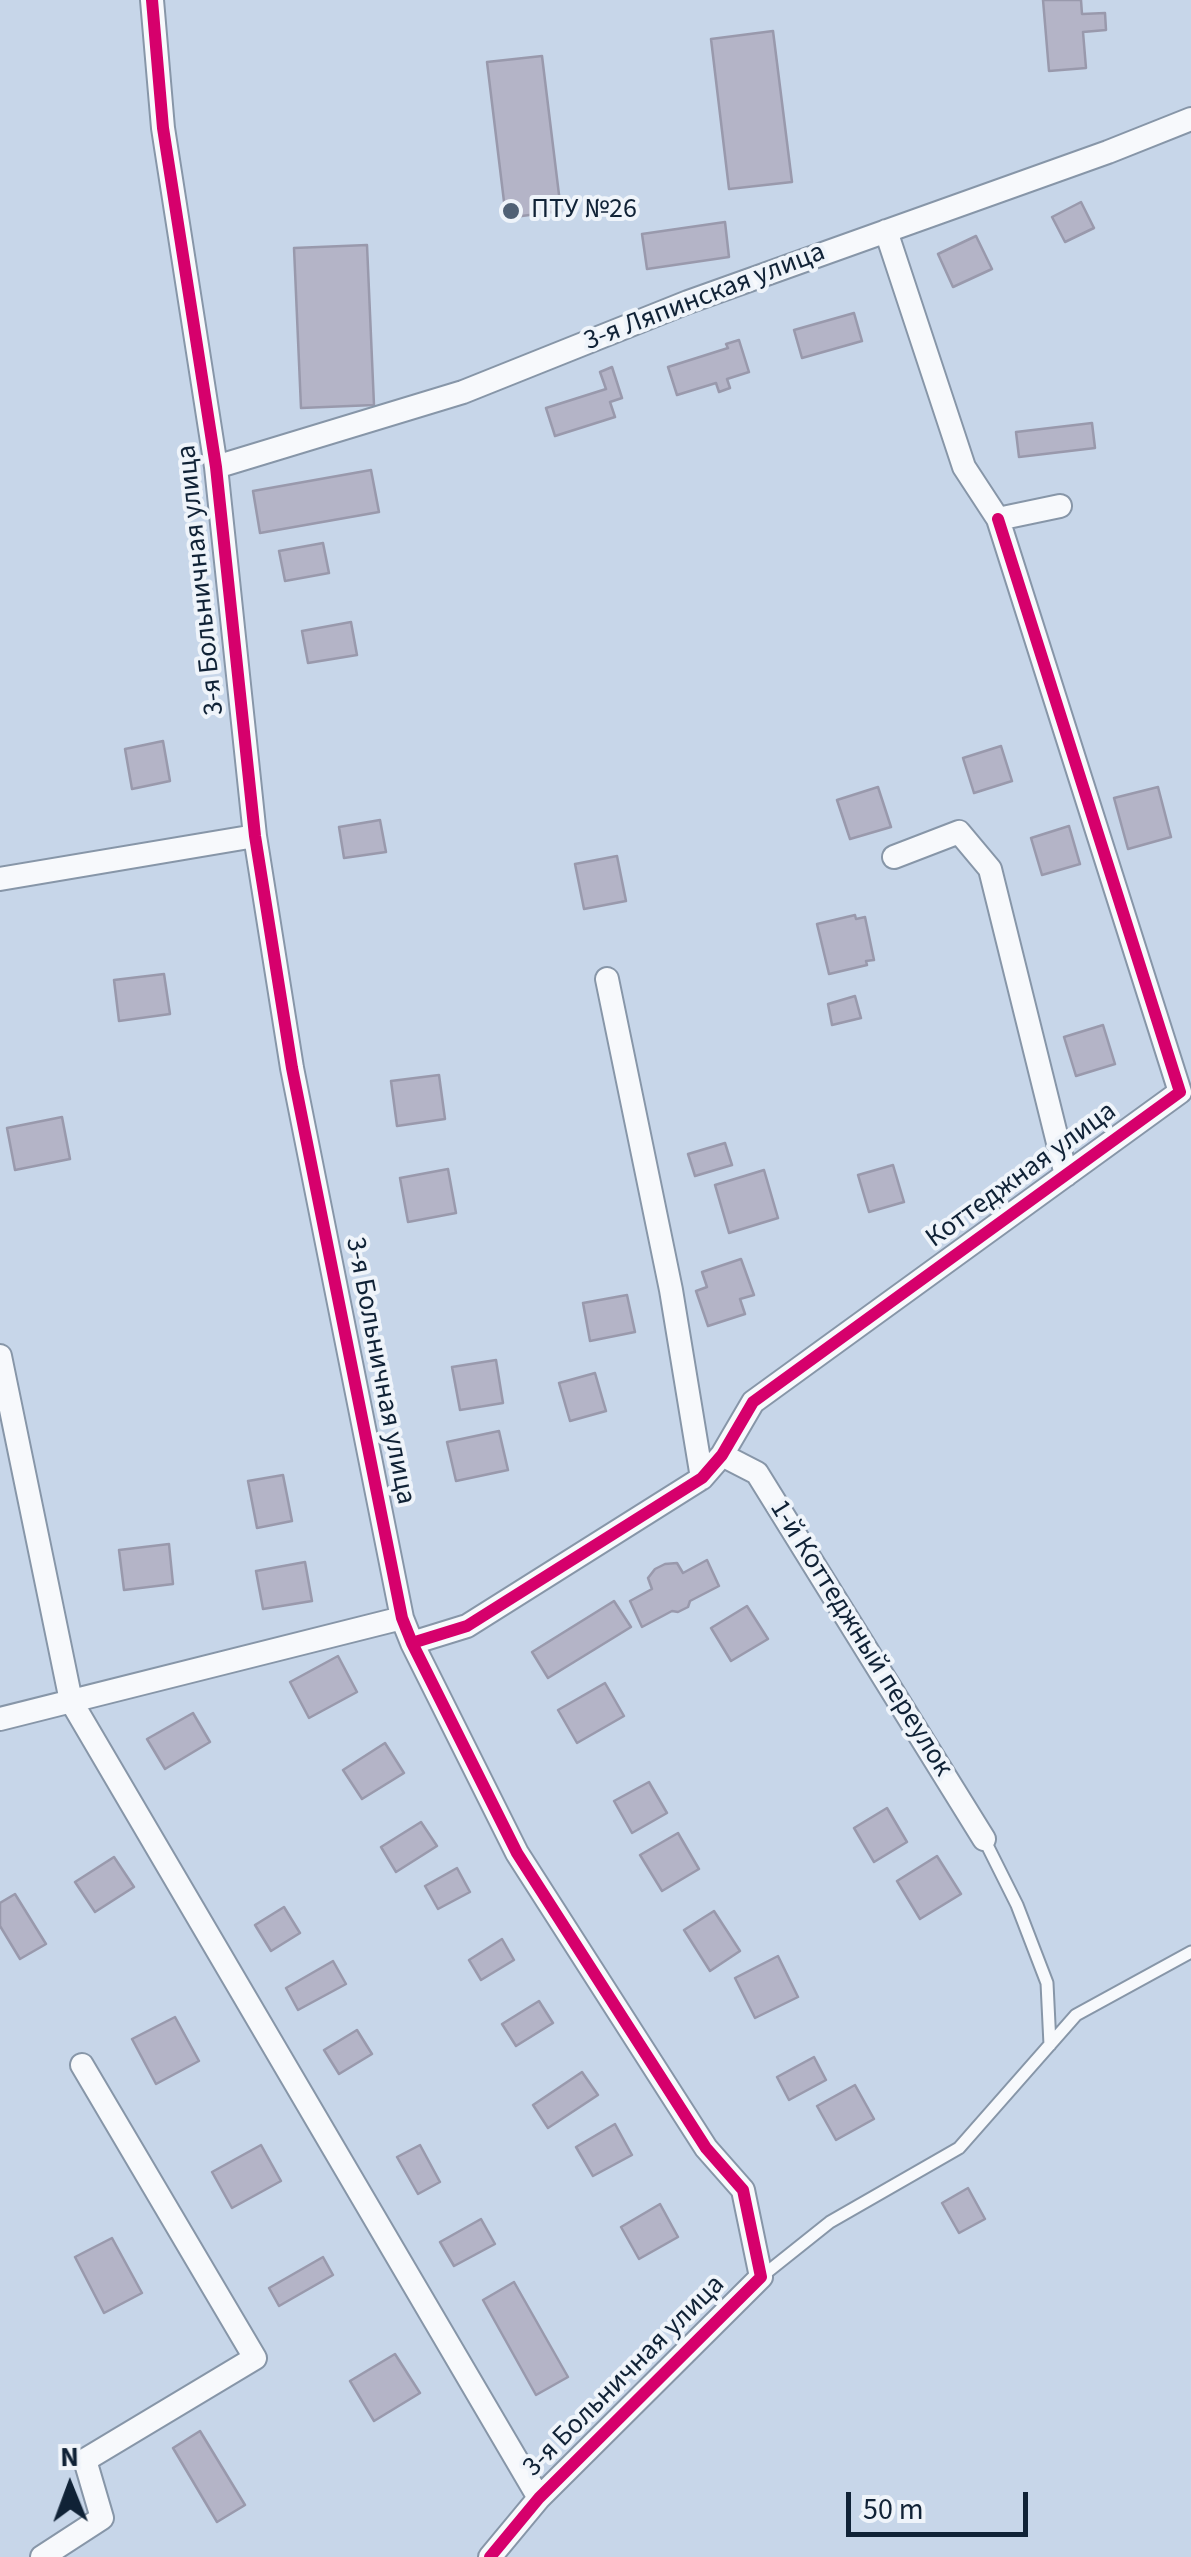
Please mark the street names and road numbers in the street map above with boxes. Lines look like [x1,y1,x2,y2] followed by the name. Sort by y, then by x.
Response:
[580,237,830,359] street label: 3-я Ляпинская улица
[171,443,233,717] street label: 3-я Больничная улица
[920,1096,1124,1256] street label: Коттеджная улица
[337,1235,421,1507] street label: 3-я Больничная улица
[761,1495,959,1783] street label: 1-й Коттеджный переулок
[517,2269,733,2485] street label: 3-я Больничная улица

